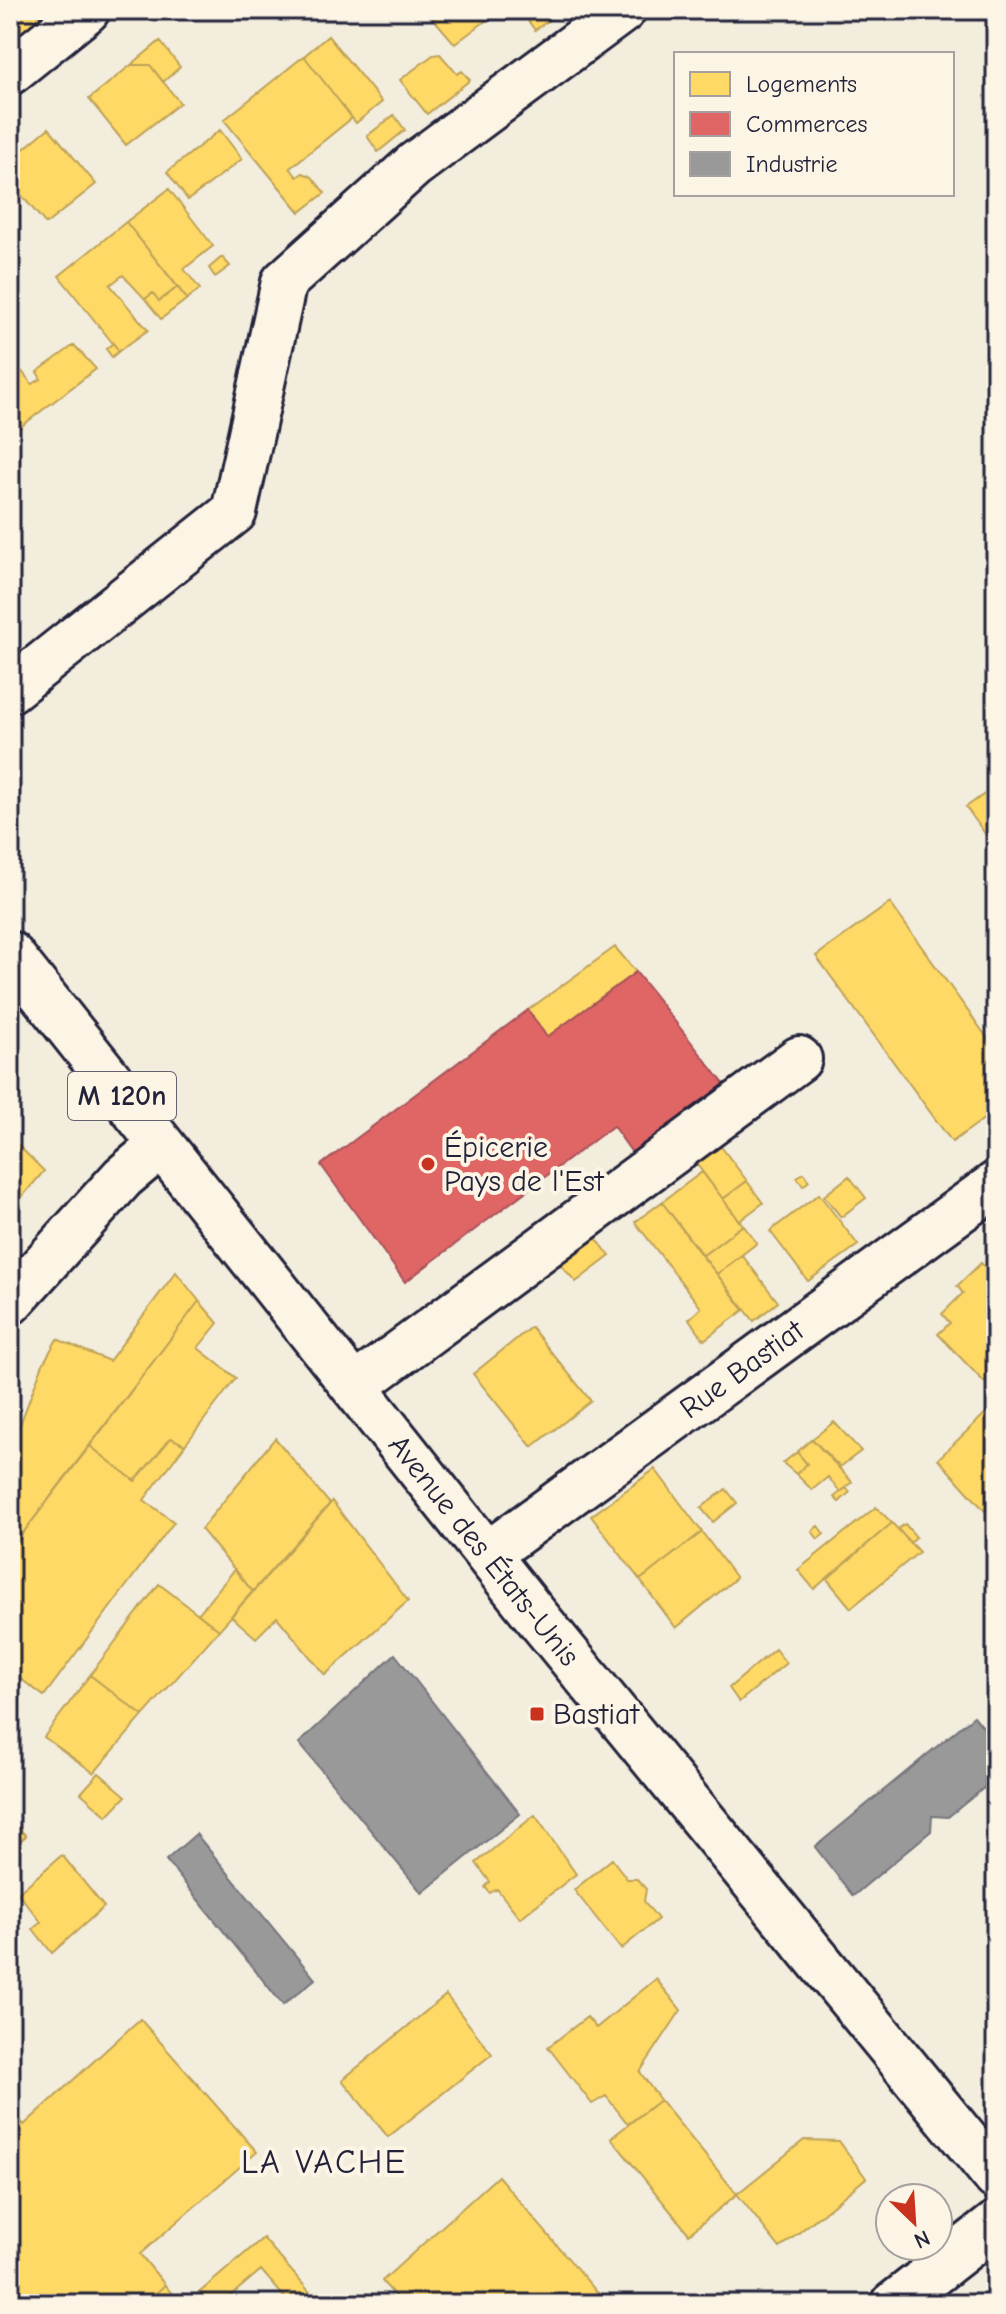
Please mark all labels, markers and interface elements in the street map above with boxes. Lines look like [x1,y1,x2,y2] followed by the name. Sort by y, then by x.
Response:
[674,52,954,196] legend
[746,70,857,98] text: Logements
[746,110,868,138] text: Commerces
[746,150,838,178] text: Industrie
[68,1072,176,1120] road number: M 120n
[444,1130,605,1199] place label: Épicerie Pays de l'Est
[419,1155,437,1173] marker: Épicerie Pays de l'Est
[673,1312,812,1426] street label: Rue Bastiat
[381,1428,587,1673] street label: Avenue des États-Unis
[553,1697,640,1732] place label: Bastiat
[528,1705,546,1723] marker: Bastiat
[241,2142,407,2182] district label: LA VACHE
[874,2182,954,2262] north arrow
[910,2224,934,2254] text: N

